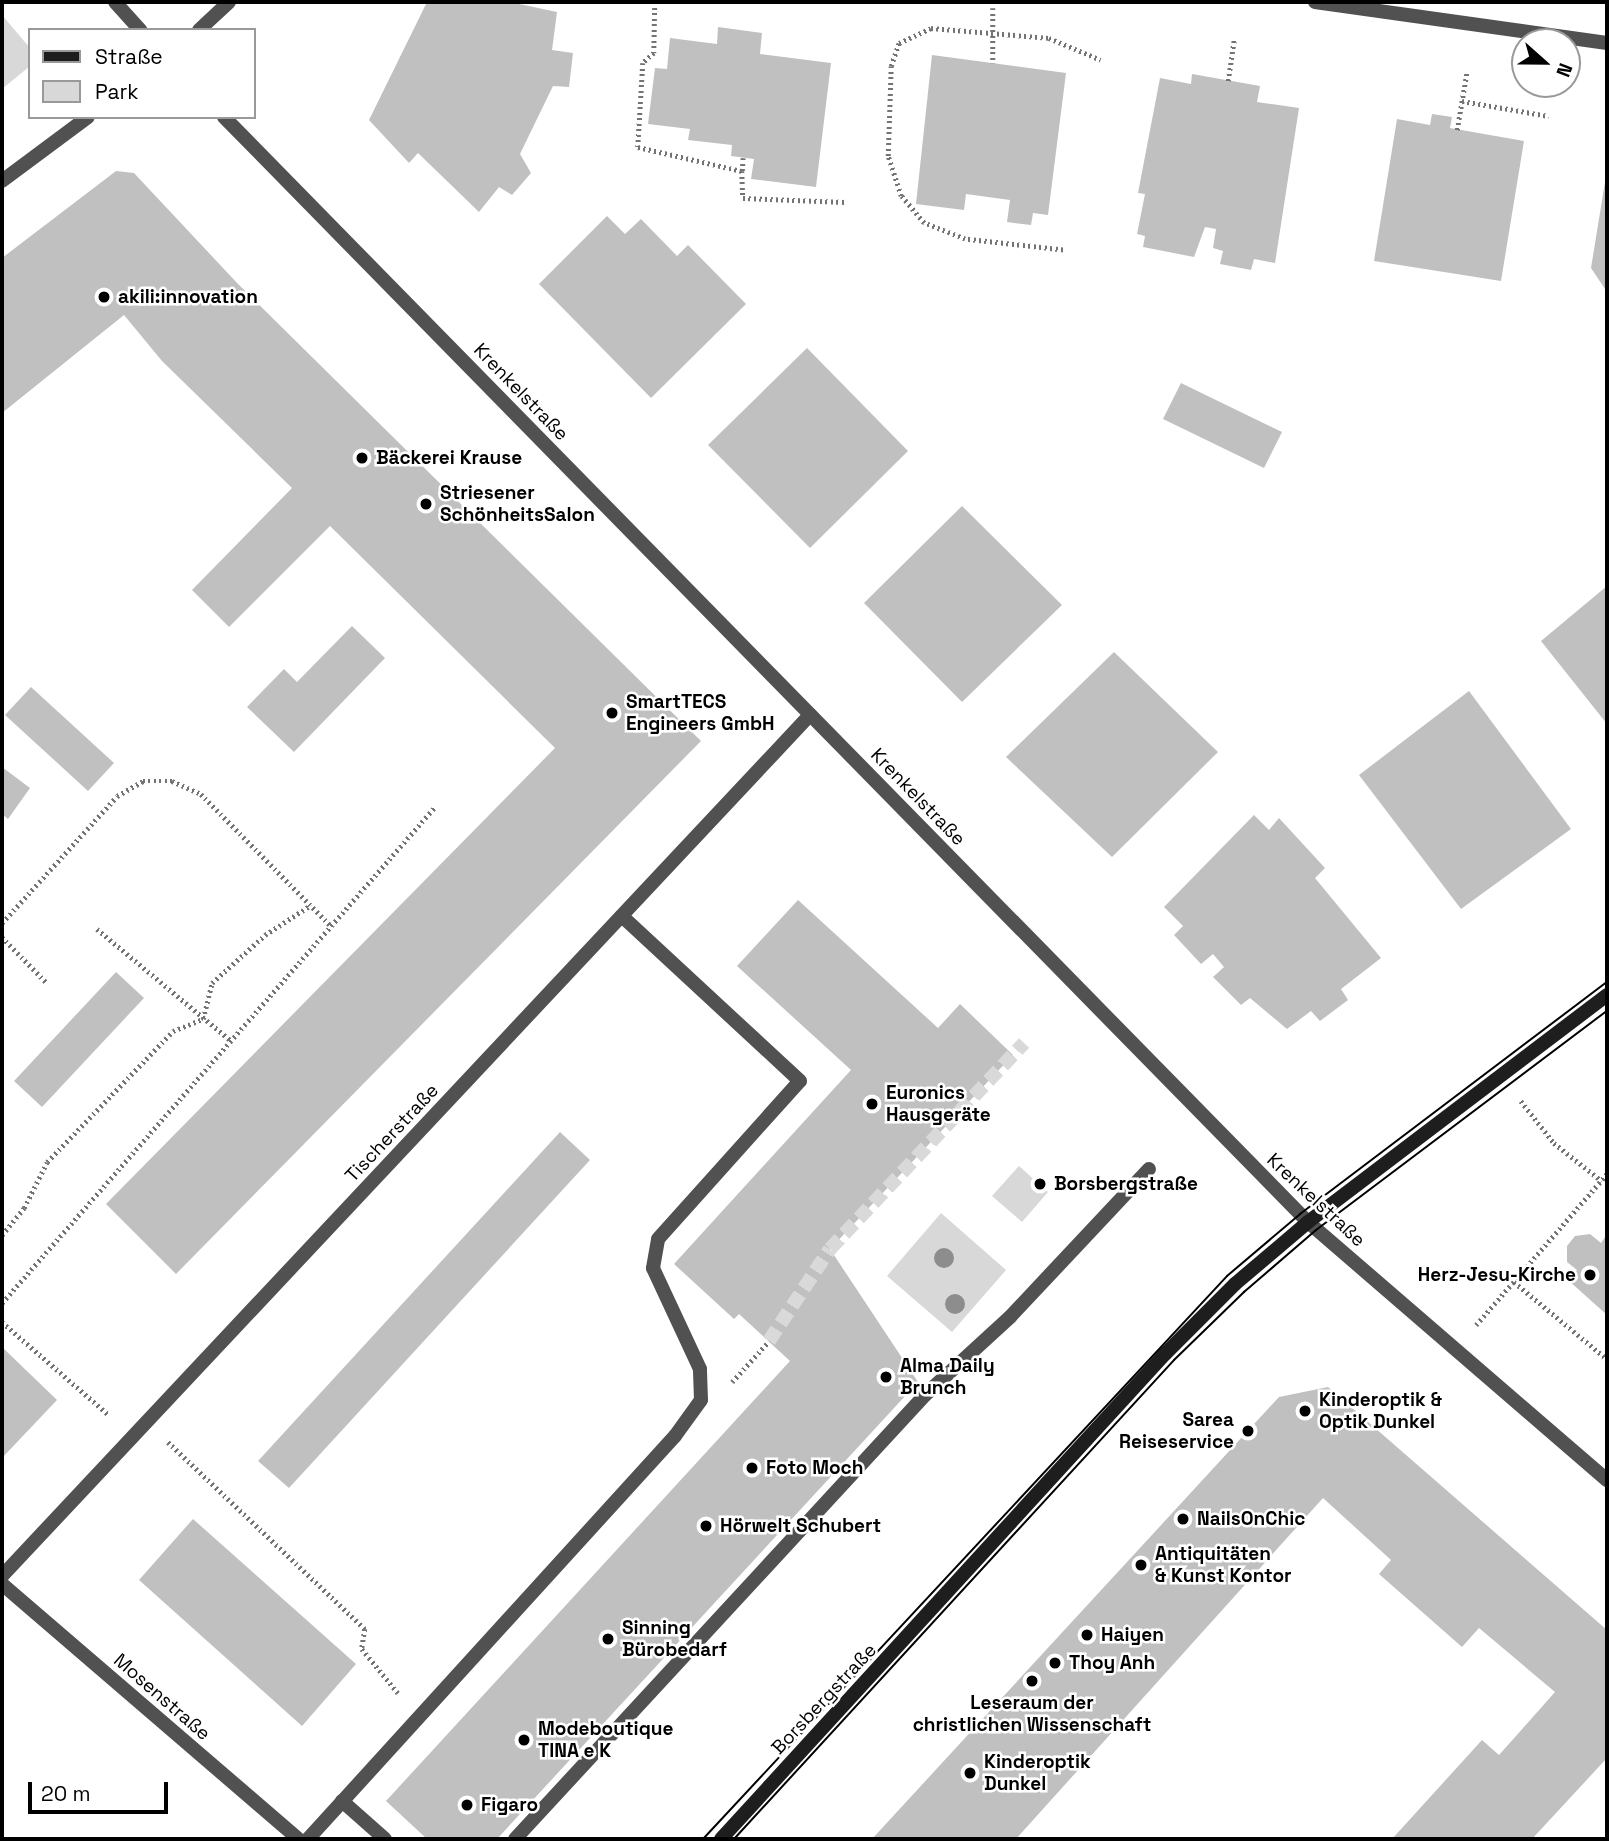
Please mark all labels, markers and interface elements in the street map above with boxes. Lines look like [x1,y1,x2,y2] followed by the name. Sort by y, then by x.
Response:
[28,28,256,119] legend
[1511,28,1581,98] north arrow
[95,43,163,70] text: Straße
[1550,60,1578,80] text: N
[95,78,139,105] text: Park
[118,286,258,308] place label: akili:innovation
[96,289,112,305] marker: akili:innovation
[469,339,573,445] street label: Krenkelstraße
[376,447,522,469] place label: Bäckerei Krause
[354,450,370,466] marker: Bäckerei Krause
[440,482,595,526] place label: Striesener SchönheitsSalon
[418,496,434,512] marker: Striesener SchönheitsSalon
[626,691,775,735] place label: SmartTECS Engineers GmbH
[604,705,620,721] marker: SmartTECS Engineers GmbH
[866,744,970,850] street label: Krenkelstraße
[341,1079,443,1187] street label: Tischerstraße
[886,1082,991,1126] place label: Euronics Hausgeräte
[864,1096,880,1112] marker: Euronics Hausgeräte
[1262,1149,1370,1251] street label: Krenkelstraße
[1054,1173,1198,1195] place label: Borsbergstraße
[1032,1176,1048,1192] marker: Borsbergstraße
[1418,1264,1576,1286] place label: Herz-Jesu-Kirche
[1582,1267,1598,1283] marker: Herz-Jesu-Kirche
[900,1355,995,1399] place label: Alma Daily Brunch
[878,1369,894,1385] marker: Alma Daily Brunch
[1319,1389,1442,1433] place label: Kinderoptik & Optik Dunkel
[1297,1403,1313,1419] marker: Kinderoptik & Optik Dunkel
[1119,1409,1234,1453] place label: Sarea Reiseservice
[1240,1423,1256,1439] marker: Sarea Reiseservice
[766,1457,863,1479] place label: Foto Moch
[744,1460,760,1476] marker: Foto Moch
[1197,1508,1305,1530] place label: NailsOnChic
[1175,1511,1191,1527] marker: NailsOnChic
[720,1515,881,1537] place label: Hörwelt Schubert
[698,1518,714,1534] marker: Hörwelt Schubert
[1155,1543,1292,1587] place label: Antiquitäten & Kunst Kontor
[1133,1557,1149,1573] marker: Antiquitäten & Kunst Kontor
[622,1617,727,1661] place label: Sinning Bürobedarf
[1101,1624,1164,1646] place label: Haiyen
[1079,1627,1095,1643] marker: Haiyen
[600,1631,616,1647] marker: Sinning Bürobedarf
[767,1639,881,1759] street label: Borsbergstraße
[109,1649,215,1745] street label: Mosenstraße
[1069,1652,1155,1674] place label: Thoy Anh
[1047,1655,1063,1671] marker: Thoy Anh
[1024,1673,1040,1689] marker: Leseraum der christlichen Wissenschaft
[913,1692,1151,1736] place label: Leseraum der christlichen Wissenschaft
[538,1718,673,1762] place label: Modeboutique TINA e K
[516,1732,532,1748] marker: Modeboutique TINA e K
[984,1751,1091,1795] place label: Kinderoptik Dunkel
[962,1765,978,1781] marker: Kinderoptik Dunkel
[32,1768,172,1812] scale bar
[41,1780,91,1807] text: 20 m
[481,1794,538,1816] place label: Figaro
[459,1797,475,1813] marker: Figaro

